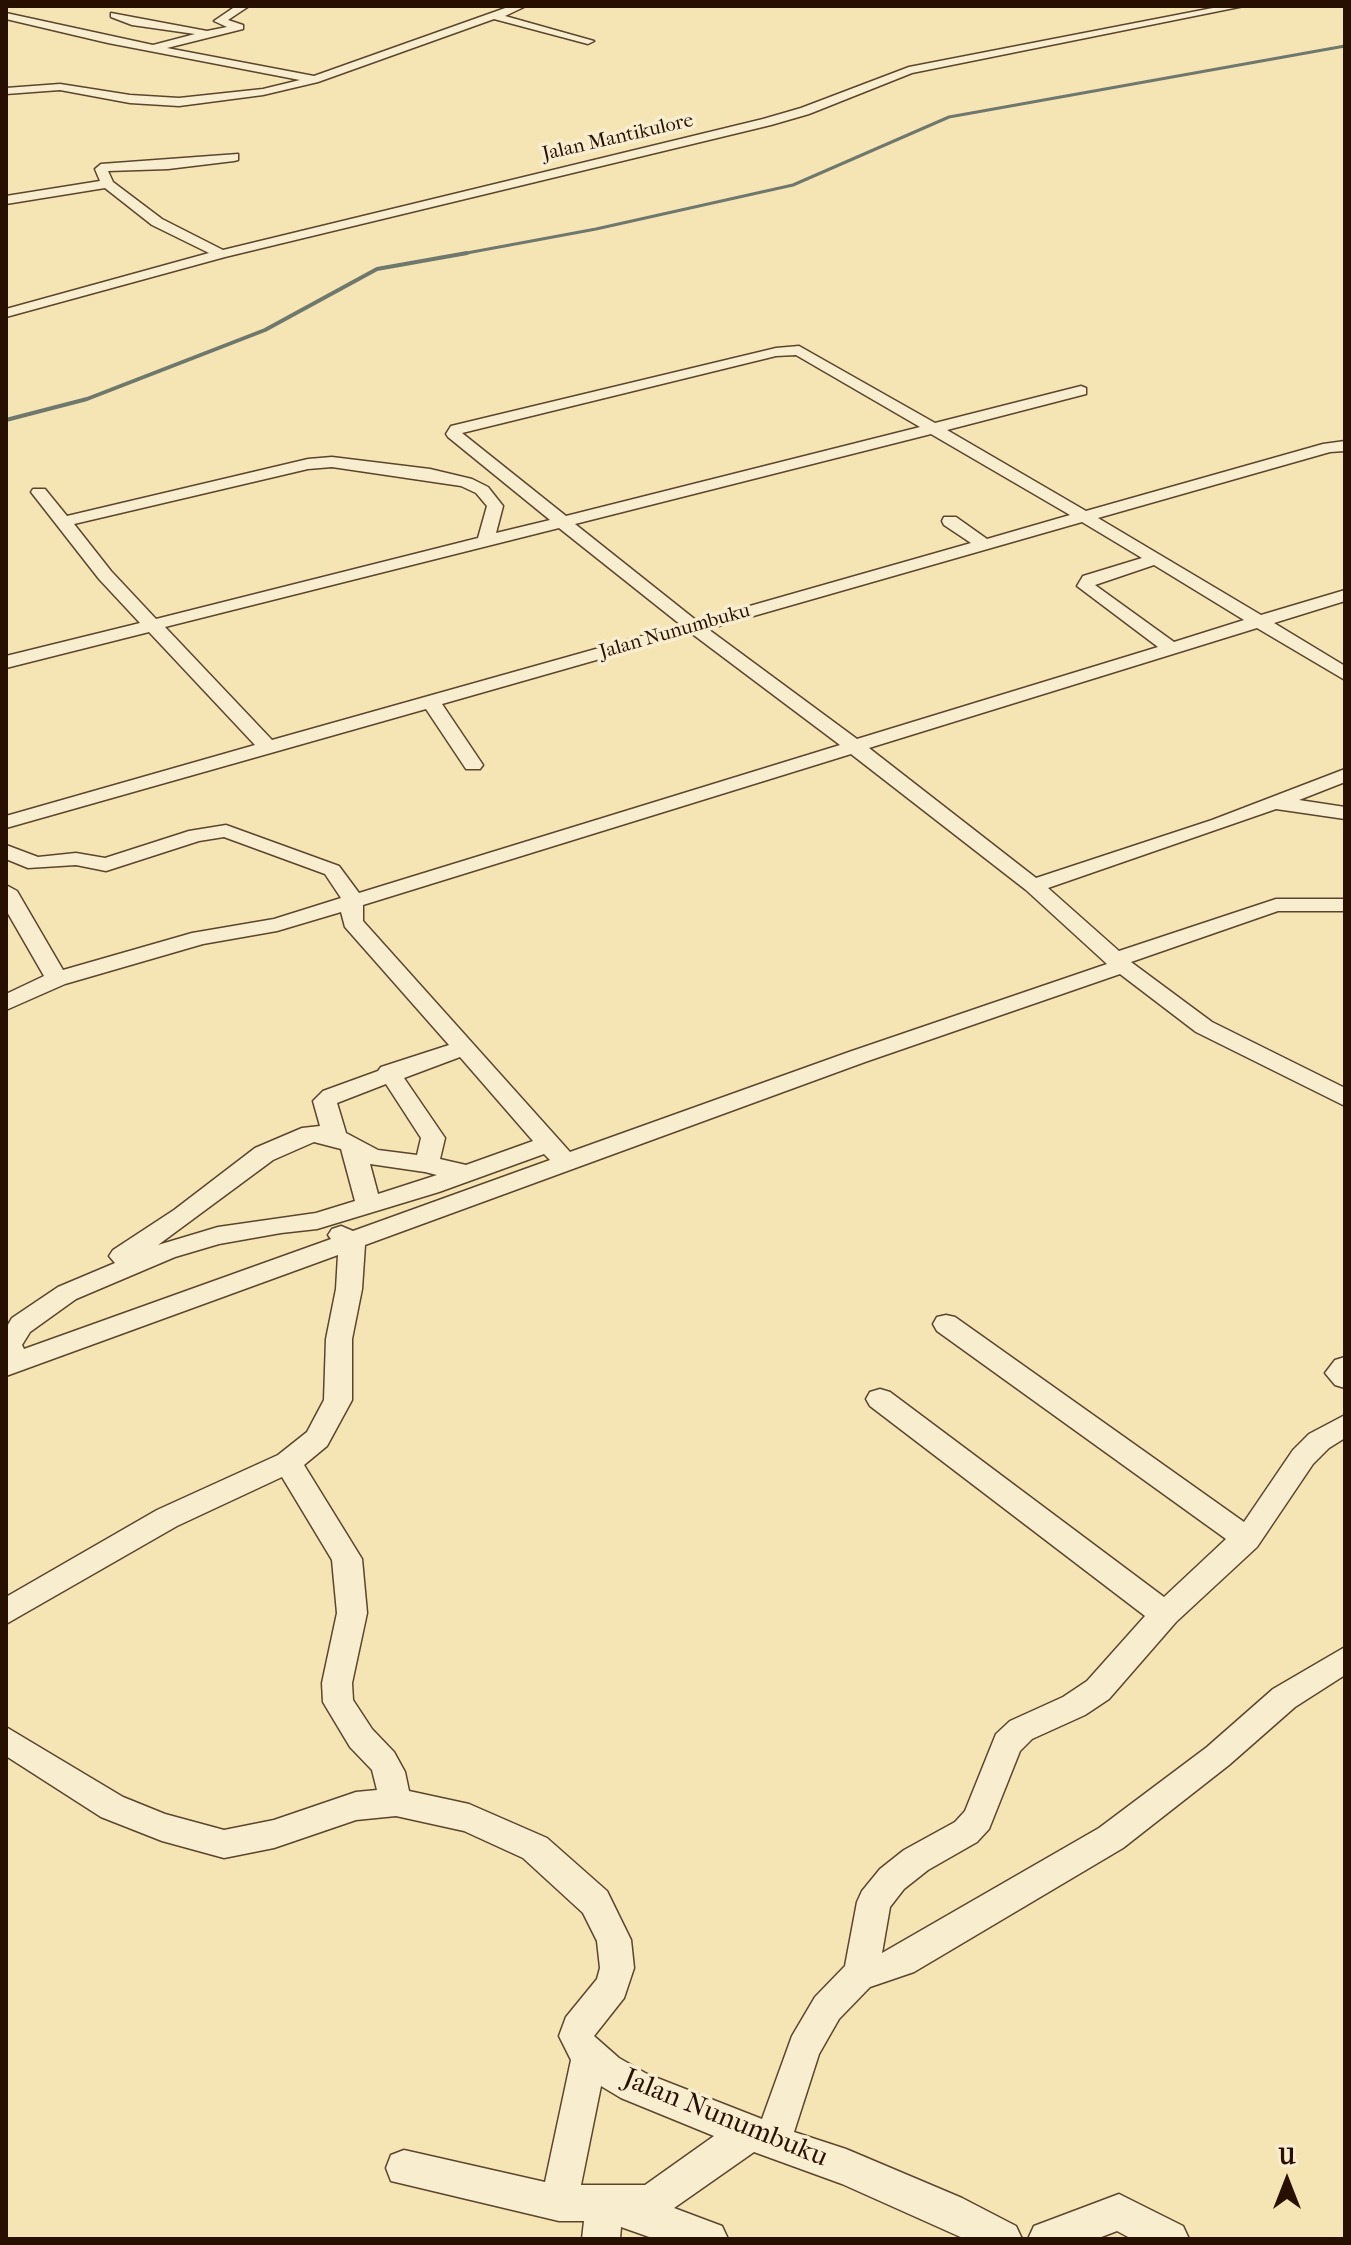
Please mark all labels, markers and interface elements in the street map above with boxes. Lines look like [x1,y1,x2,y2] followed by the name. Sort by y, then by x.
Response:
[540,109,696,167] street label: Jalan Mantikulore
[597,599,753,665] street label: Jalan Nunumbuku
[618,2063,832,2175] street label: Jalan Nunumbuku
[1247,2141,1327,2221] north arrow
[1278,2144,1296,2170] text: U

